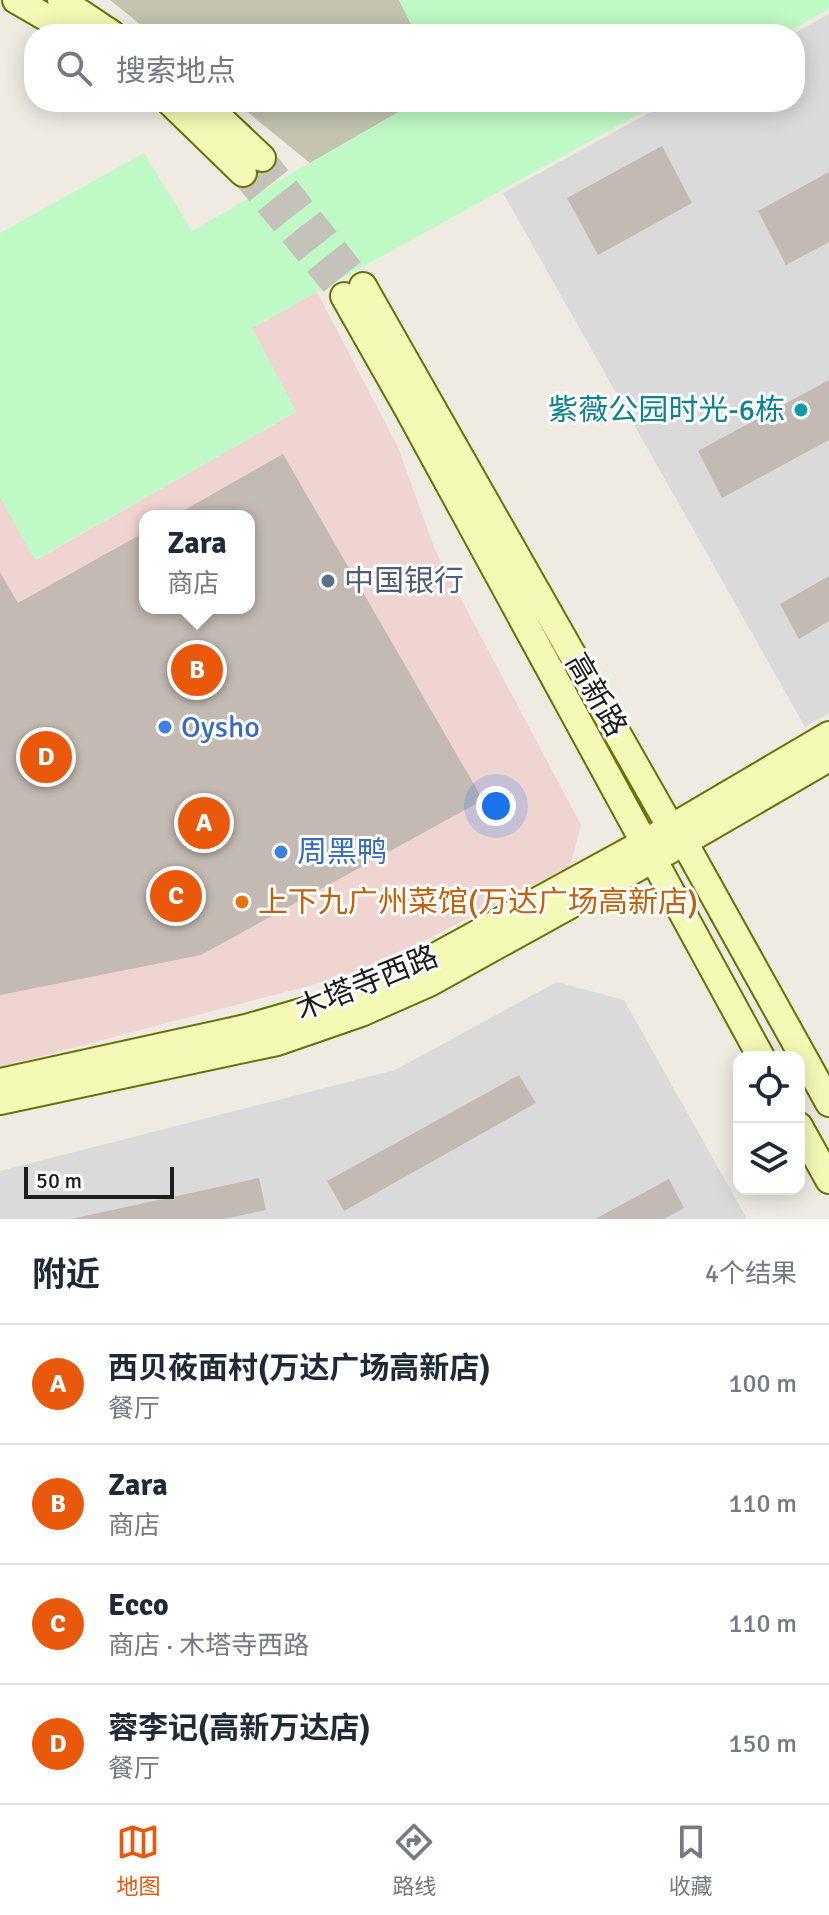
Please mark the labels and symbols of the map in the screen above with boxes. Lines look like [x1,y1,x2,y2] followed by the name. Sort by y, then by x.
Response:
[548,392,785,429] place label: 紫薇公园时光-6栋
[792,401,810,419] marker: 紫薇公园时光-6栋
[344,563,464,600] place label: 中国银行
[319,572,337,590] marker: 中国银行
[171,640,223,700] pin: B
[557,647,635,743] street label: 高新路
[181,709,260,746] place label: Oysho
[156,718,174,736] marker: Oysho
[20,727,72,787] pin: D
[476,786,516,826] your location
[178,793,230,853] pin: A
[297,834,387,871] place label: 周黑鸭
[272,843,290,861] marker: 周黑鸭
[150,866,202,926] pin: C
[258,884,698,921] place label: 上下九广州菜馆(万达广场高新店)
[233,893,251,911] marker: 上下九广州菜馆(万达广场高新店)
[291,938,443,1028] street label: 木塔寺西路
[24,1163,174,1199] scale bar

